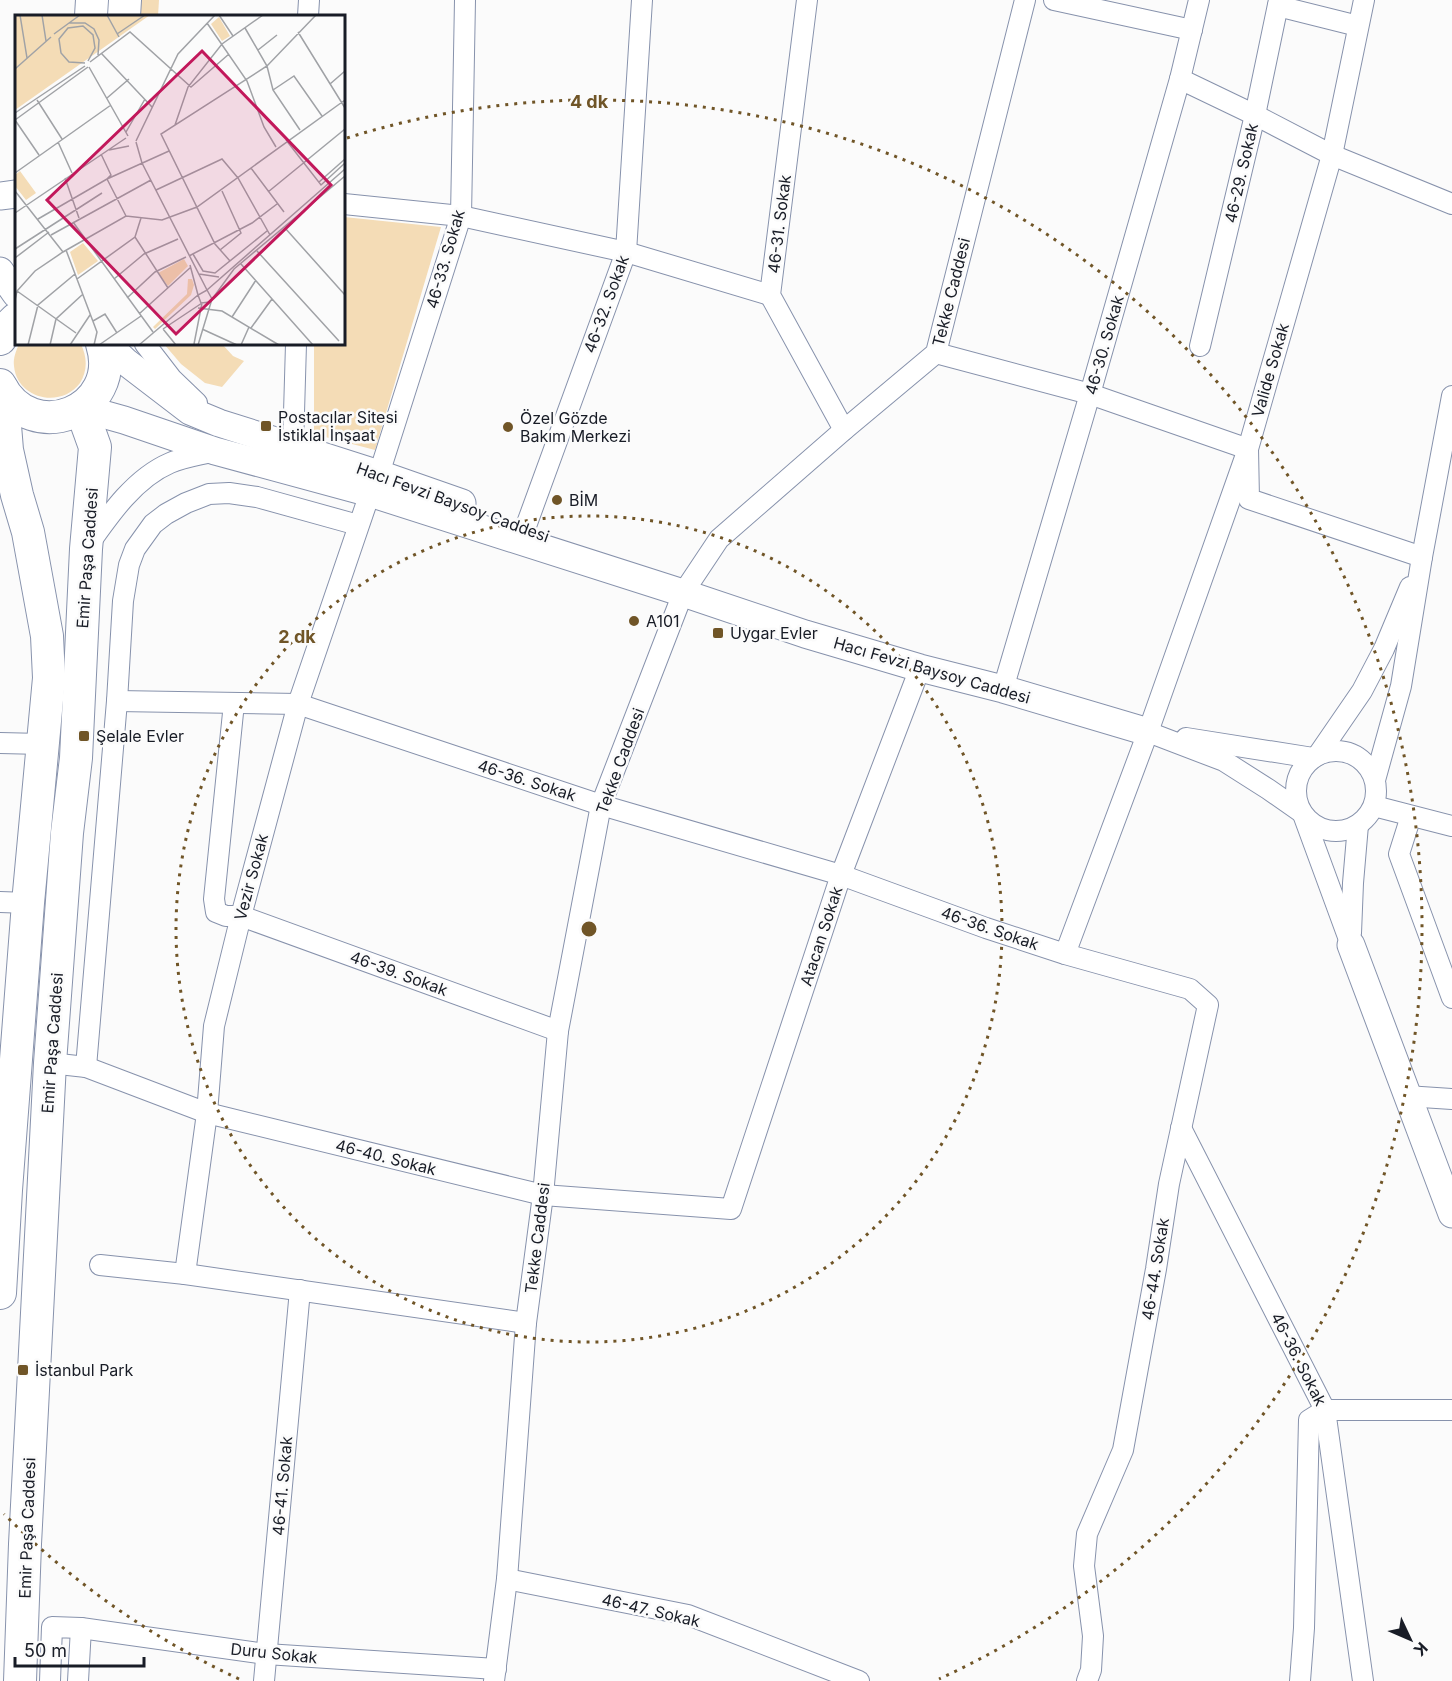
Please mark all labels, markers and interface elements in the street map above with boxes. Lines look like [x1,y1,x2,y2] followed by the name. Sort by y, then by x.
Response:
[15,15,345,345] inset map
[570,91,609,112] text: 4 dk
[1220,121,1262,225] street label: 46-29. Sokak
[763,173,795,275] street label: 46-31. Sokak
[421,207,469,311] street label: 46-33. Sokak
[928,236,974,348] street label: Tekke Caddesi
[579,252,633,356] street label: 46-32. Sokak
[1080,293,1128,397] street label: 46-30. Sokak
[1247,320,1293,419] street label: Valide Sokak
[278,407,398,445] place label: Postacılar Sitesi İstiklal İnşaat
[520,408,631,446] place label: Özel Gözde Bakım Merkezi
[259,419,273,433] marker: Postacılar Sitesi İstiklal İnşaat
[501,420,515,434] marker: Özel Gözde Bakım Merkezi
[354,458,552,546] street label: Hacı Fevzi Baysoy Caddesi
[72,487,102,629] street label: Emir Paşa Caddesi
[569,490,598,510] place label: BİM
[550,493,564,507] marker: BİM
[646,611,680,631] place label: A101
[627,614,641,628] marker: A101
[730,623,818,643] place label: Uygar Evler
[278,626,316,647] text: 2 dk
[711,626,725,640] marker: Uygar Evler
[831,632,1033,708] street label: Hacı Fevzi Baysoy Caddesi
[592,705,648,817] street label: Tekke Caddesi
[96,726,184,746] place label: Şelale Evler
[77,729,91,743] marker: Şelale Evler
[475,755,579,805] street label: 46-36. Sokak
[230,831,272,923] street label: Vezir Sokak
[795,883,847,988] street label: Atacan Sokak
[938,902,1042,954] street label: 46-36. Sokak
[579,919,599,939] centre of rings
[347,946,451,1000] street label: 46-39. Sokak
[37,972,67,1114] street label: Emir Paşa Caddesi
[334,1135,439,1179] street label: 46-40. Sokak
[520,1182,554,1294] street label: Tekke Caddesi
[1137,1216,1173,1322] street label: 46-44. Sokak
[1267,1309,1331,1409] street label: 46-36. Sokak
[35,1360,134,1380] place label: İstanbul Park
[16,1363,30,1377] marker: İstanbul Park
[268,1435,296,1537] street label: 46-41. Sokak
[15,1457,39,1599] street label: Emir Paşa Caddesi
[600,1589,702,1631] street label: 46-47. Sokak
[1380,1609,1440,1669] north arrow
[15,1630,144,1668] scale bar
[229,1638,319,1668] street label: Duru Sokak
[1409,1638,1432,1661] text: K
[24,1640,67,1661] text: 50 m

